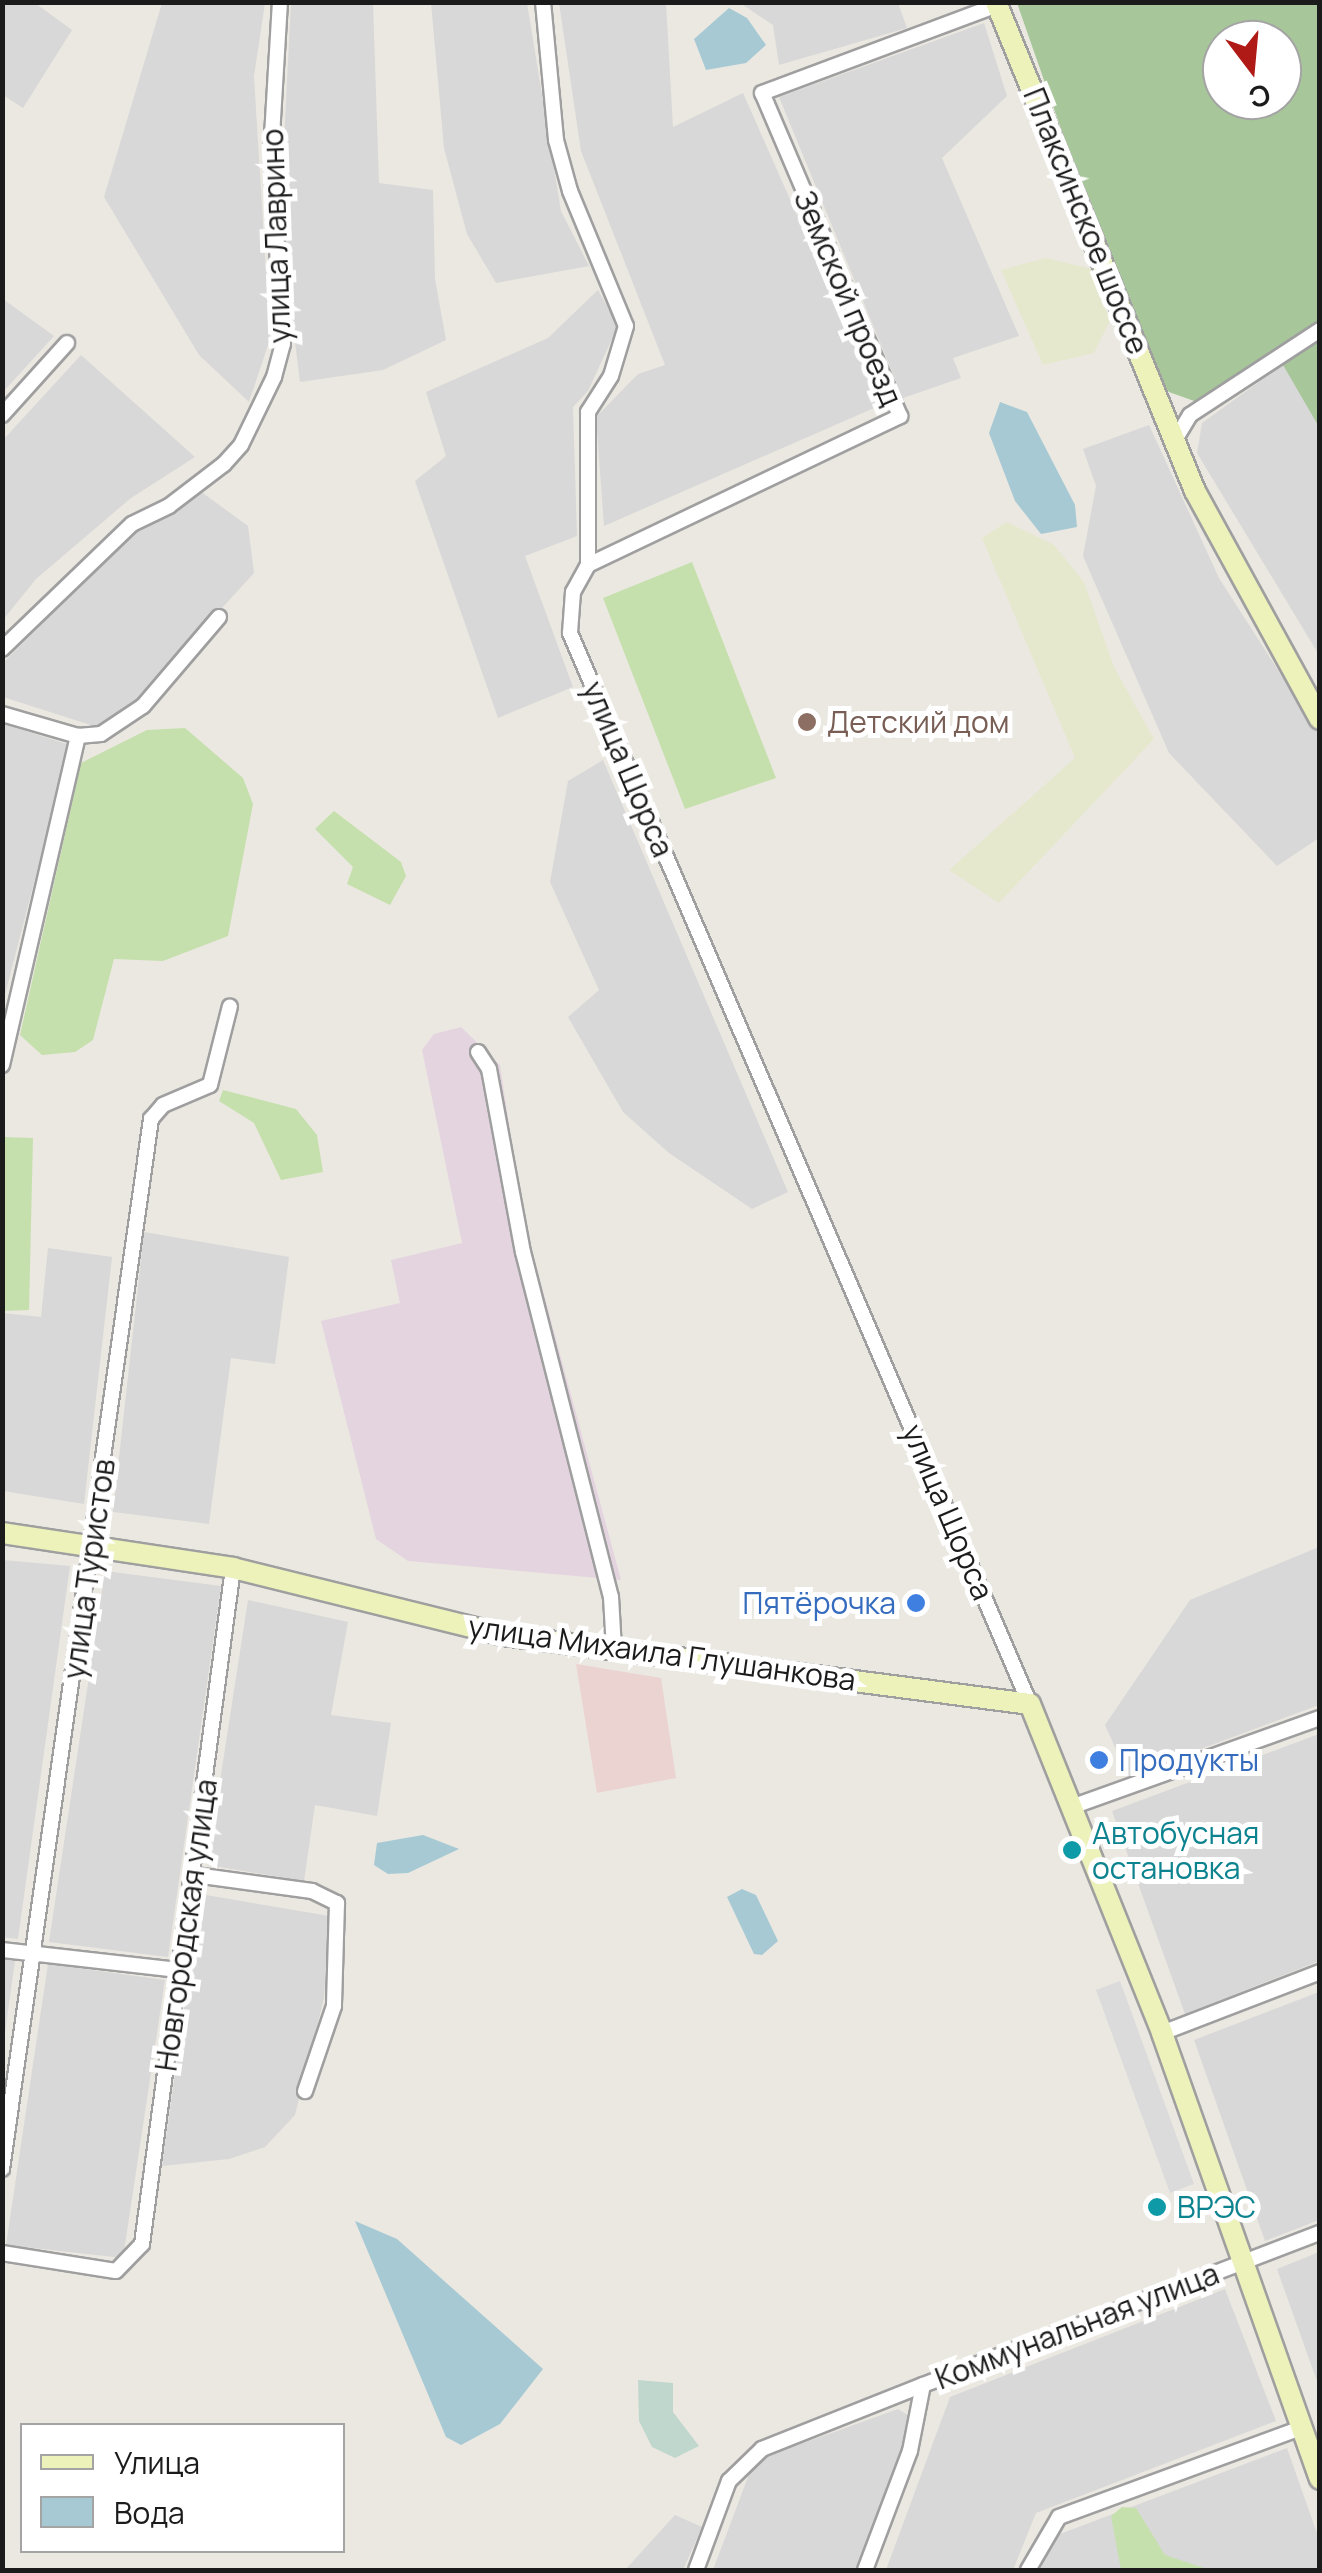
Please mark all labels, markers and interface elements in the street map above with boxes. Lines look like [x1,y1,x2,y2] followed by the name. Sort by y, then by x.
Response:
[1202,20,1302,120] north arrow
[1245,76,1275,118] text: С
[1016,83,1156,359] street label: Плаксинское шоссе
[254,128,298,344] street label: улица Лаврино
[786,185,910,411] street label: Земской проезд
[575,676,681,862] street label: улица Щорса
[827,704,1009,740] place label: Детский дом
[796,711,818,733] marker: Детский дом
[895,1419,1001,1605] street label: улица Щорса
[56,1457,122,1681] street label: улица Туристов
[743,1585,896,1621] place label: Пятёрочка
[905,1592,927,1614] marker: Пятёрочка
[466,1608,858,1698] street label: улица Михаила Глушанкова
[1119,1742,1259,1778] place label: Продукты
[1088,1749,1110,1771] marker: Продукты
[148,1777,224,2073] street label: Новгородская улица
[1092,1815,1259,1886] place label: Автобусная остановка
[1061,1839,1083,1861] marker: Автобусная остановка
[1177,2189,1256,2225] place label: ВРЭС
[1146,2196,1168,2218] marker: ВРЭС
[930,2255,1224,2397] street label: Коммунальная улица
[20,2423,345,2553] legend
[114,2442,200,2483] text: Улица
[114,2492,185,2533] text: Вода

